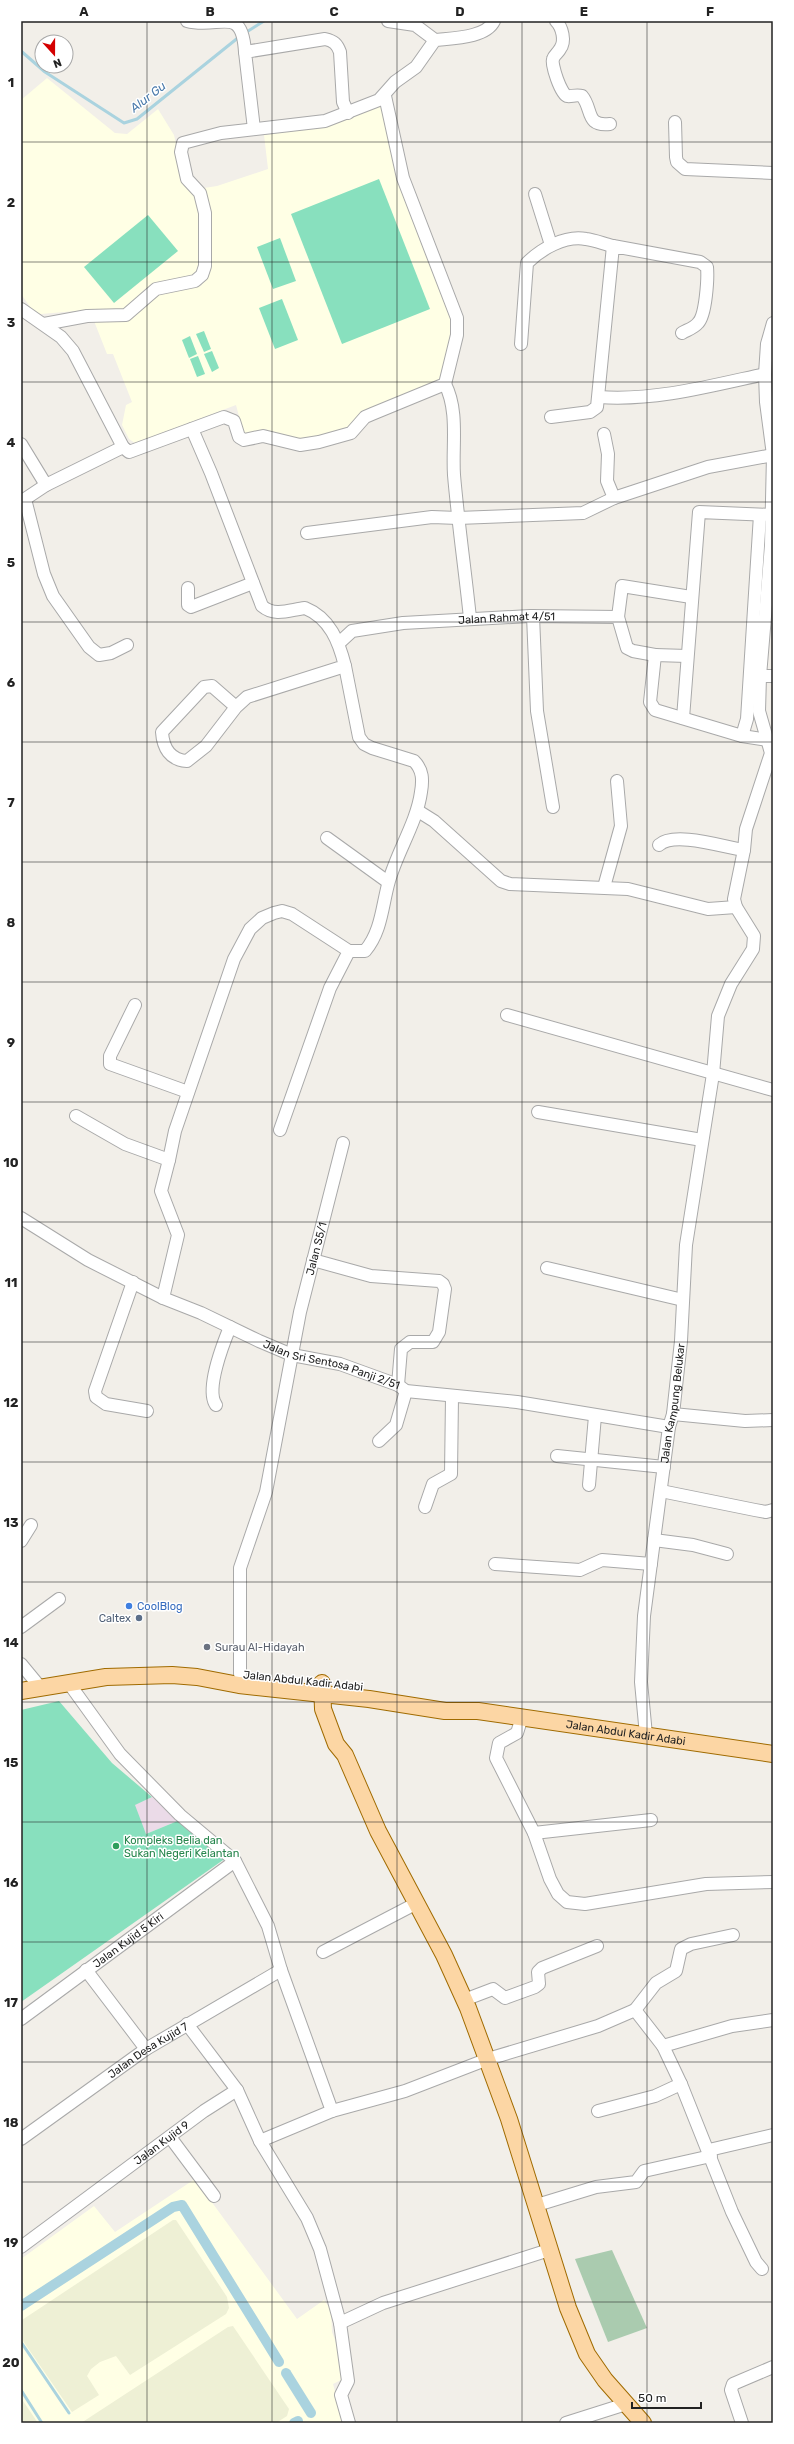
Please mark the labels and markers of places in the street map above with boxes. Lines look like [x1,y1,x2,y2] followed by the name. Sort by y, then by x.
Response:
[137,1600,183,1613] place label: CoolBlog
[124,1601,134,1611] marker: CoolBlog
[99,1612,131,1625] place label: Caltex
[134,1613,144,1623] marker: Caltex
[215,1641,305,1654] place label: Surau Al-Hidayah
[202,1642,212,1652] marker: Surau Al-Hidayah
[124,1834,239,1860] place label: Kompleks Belia dan Sukan Negeri Kelantan
[111,1841,121,1851] marker: Kompleks Belia dan Sukan Negeri Kelantan

